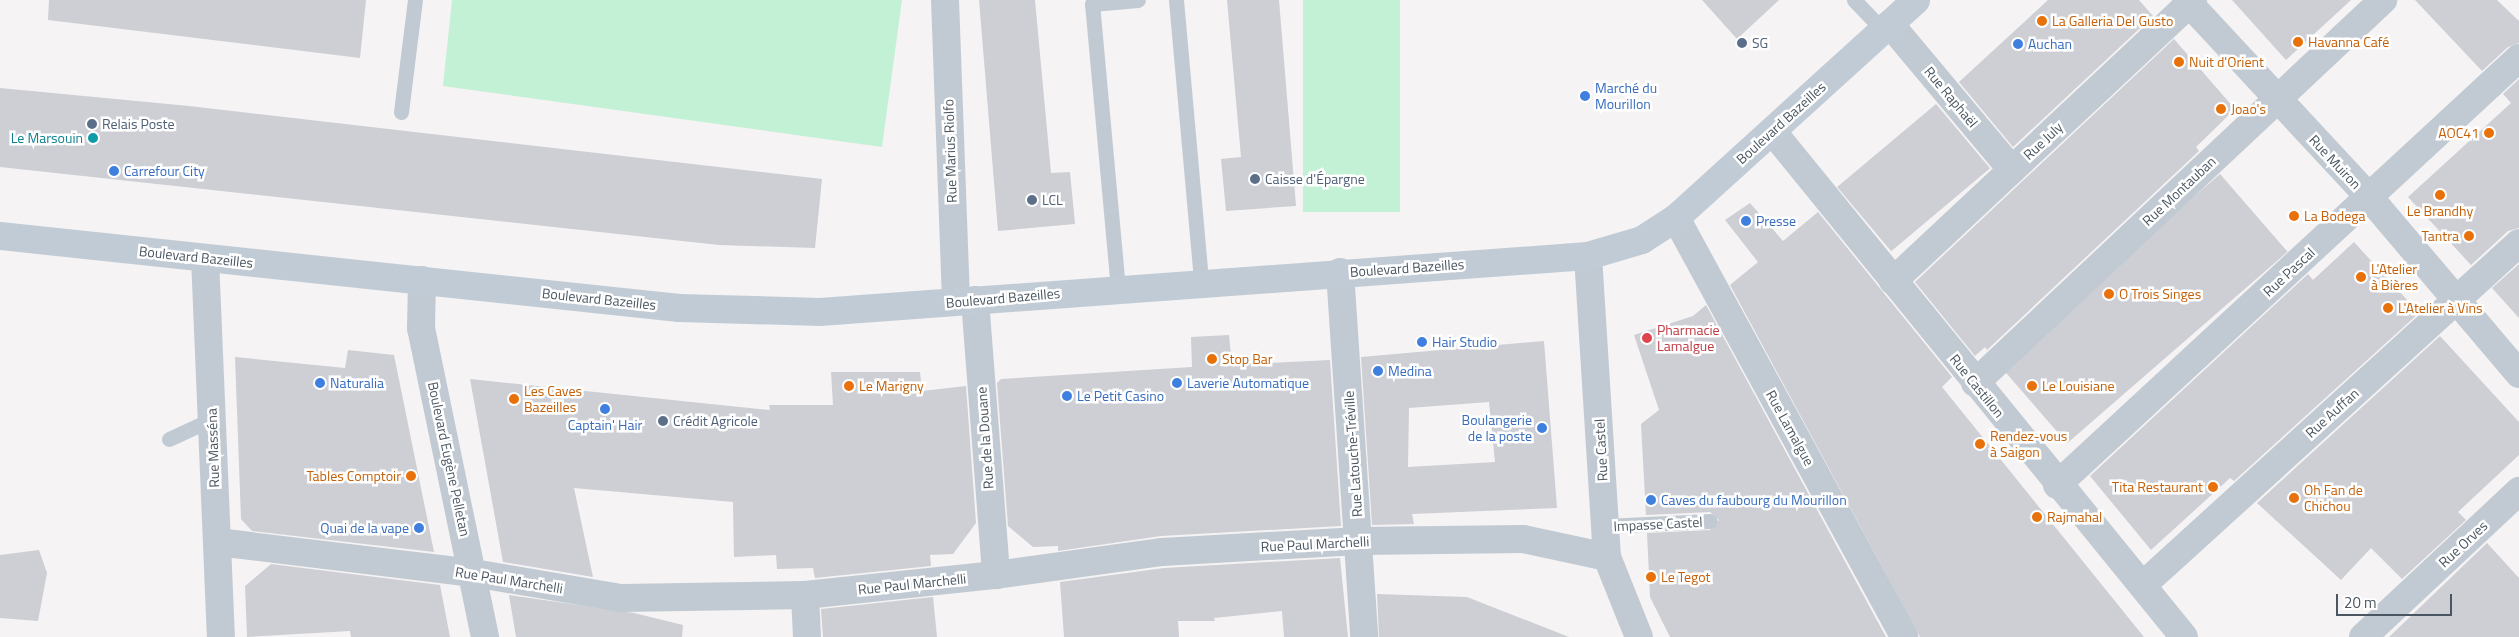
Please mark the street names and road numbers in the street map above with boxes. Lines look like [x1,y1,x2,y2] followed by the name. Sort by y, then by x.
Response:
[1921,63,1981,131] street label: Rue Raphaël
[1733,78,1829,168] street label: Boulevard Bazeilles
[940,99,960,203] street label: Rue Marius Riolfo
[2020,119,2066,163] street label: Rue July
[2306,131,2364,193] street label: Rue Muiron
[2139,153,2219,229] street label: Rue Montauban
[138,243,254,271] street label: Boulevard Bazeilles
[2260,244,2318,300] street label: Rue Pascal
[1349,256,1465,280] street label: Boulevard Bazeilles
[541,285,657,313] street label: Boulevard Bazeilles
[945,285,1061,311] street label: Boulevard Bazeilles
[1946,351,2008,421] street label: Rue Castillon
[424,380,474,538] street label: Boulevard Eugène Pelletan
[2302,385,2362,441] street label: Rue Auffan
[973,386,997,490] street label: Rue de la Douane
[1762,387,1818,469] street label: Rue Lamalgue
[1340,390,1366,518] street label: Rue Latouche-Tréville
[203,408,223,488] street label: Rue Masséna
[1591,418,1611,482] street label: Rue Castel
[1613,513,1703,535] street label: Impasse Castel
[2435,517,2491,571] street label: Rue Orves
[1260,533,1370,555] street label: Rue Paul Marchelli
[454,563,564,597] street label: Rue Paul Marchelli
[857,570,967,598] street label: Rue Paul Marchelli

